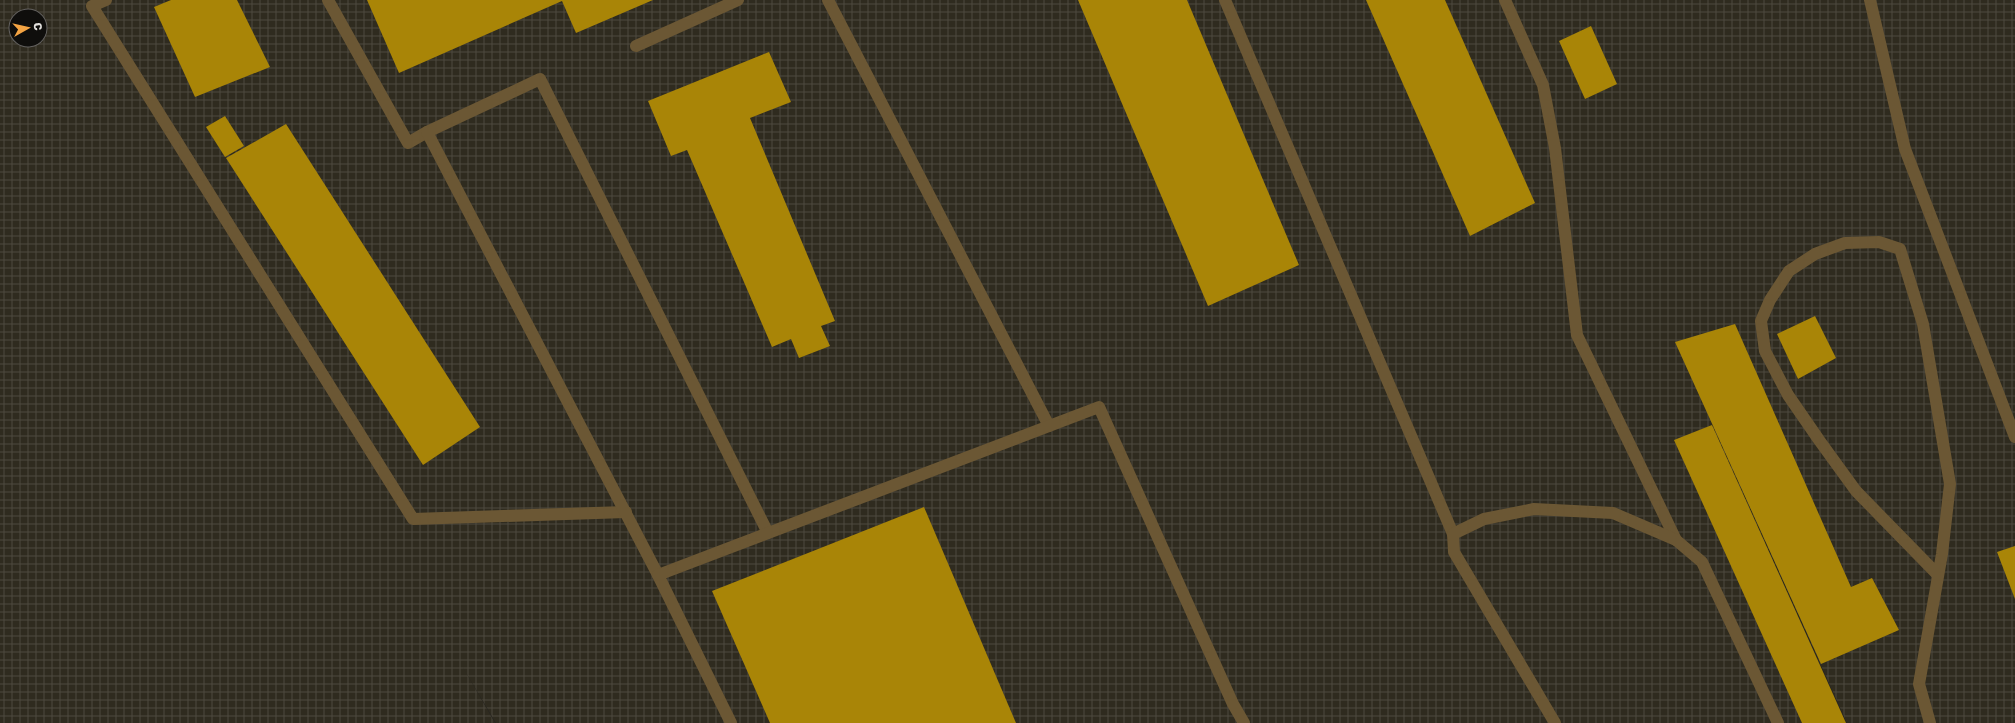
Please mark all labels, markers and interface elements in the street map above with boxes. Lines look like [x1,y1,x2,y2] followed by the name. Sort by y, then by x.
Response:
[8,8,48,48] north arrow
[30,22,44,32] text: С

